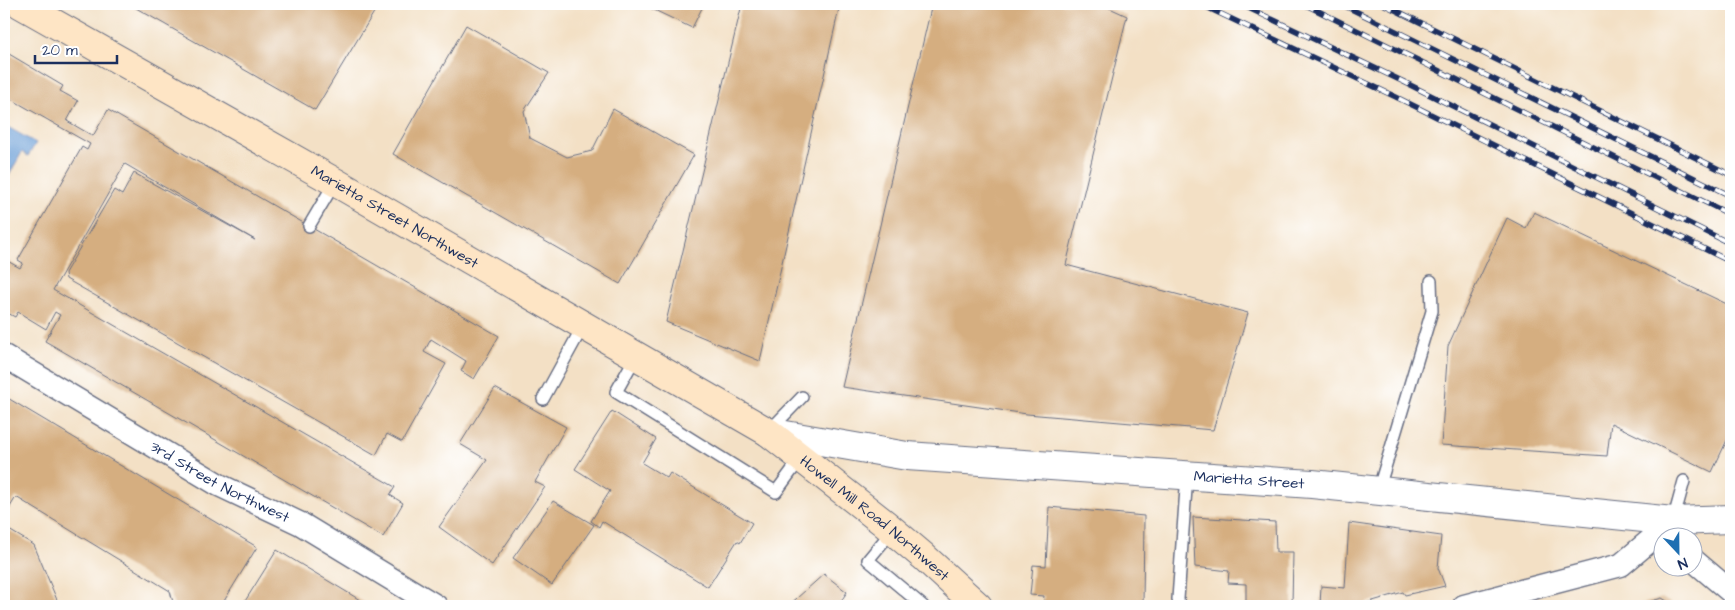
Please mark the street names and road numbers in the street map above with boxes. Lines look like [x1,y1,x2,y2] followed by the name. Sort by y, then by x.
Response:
[307,160,482,274] street label: Marietta Street Northwest
[146,436,293,528] street label: 3rd Street Northwest
[795,451,954,586] street label: Howell Mill Road Northwest
[1193,466,1305,494] street label: Marietta Street

